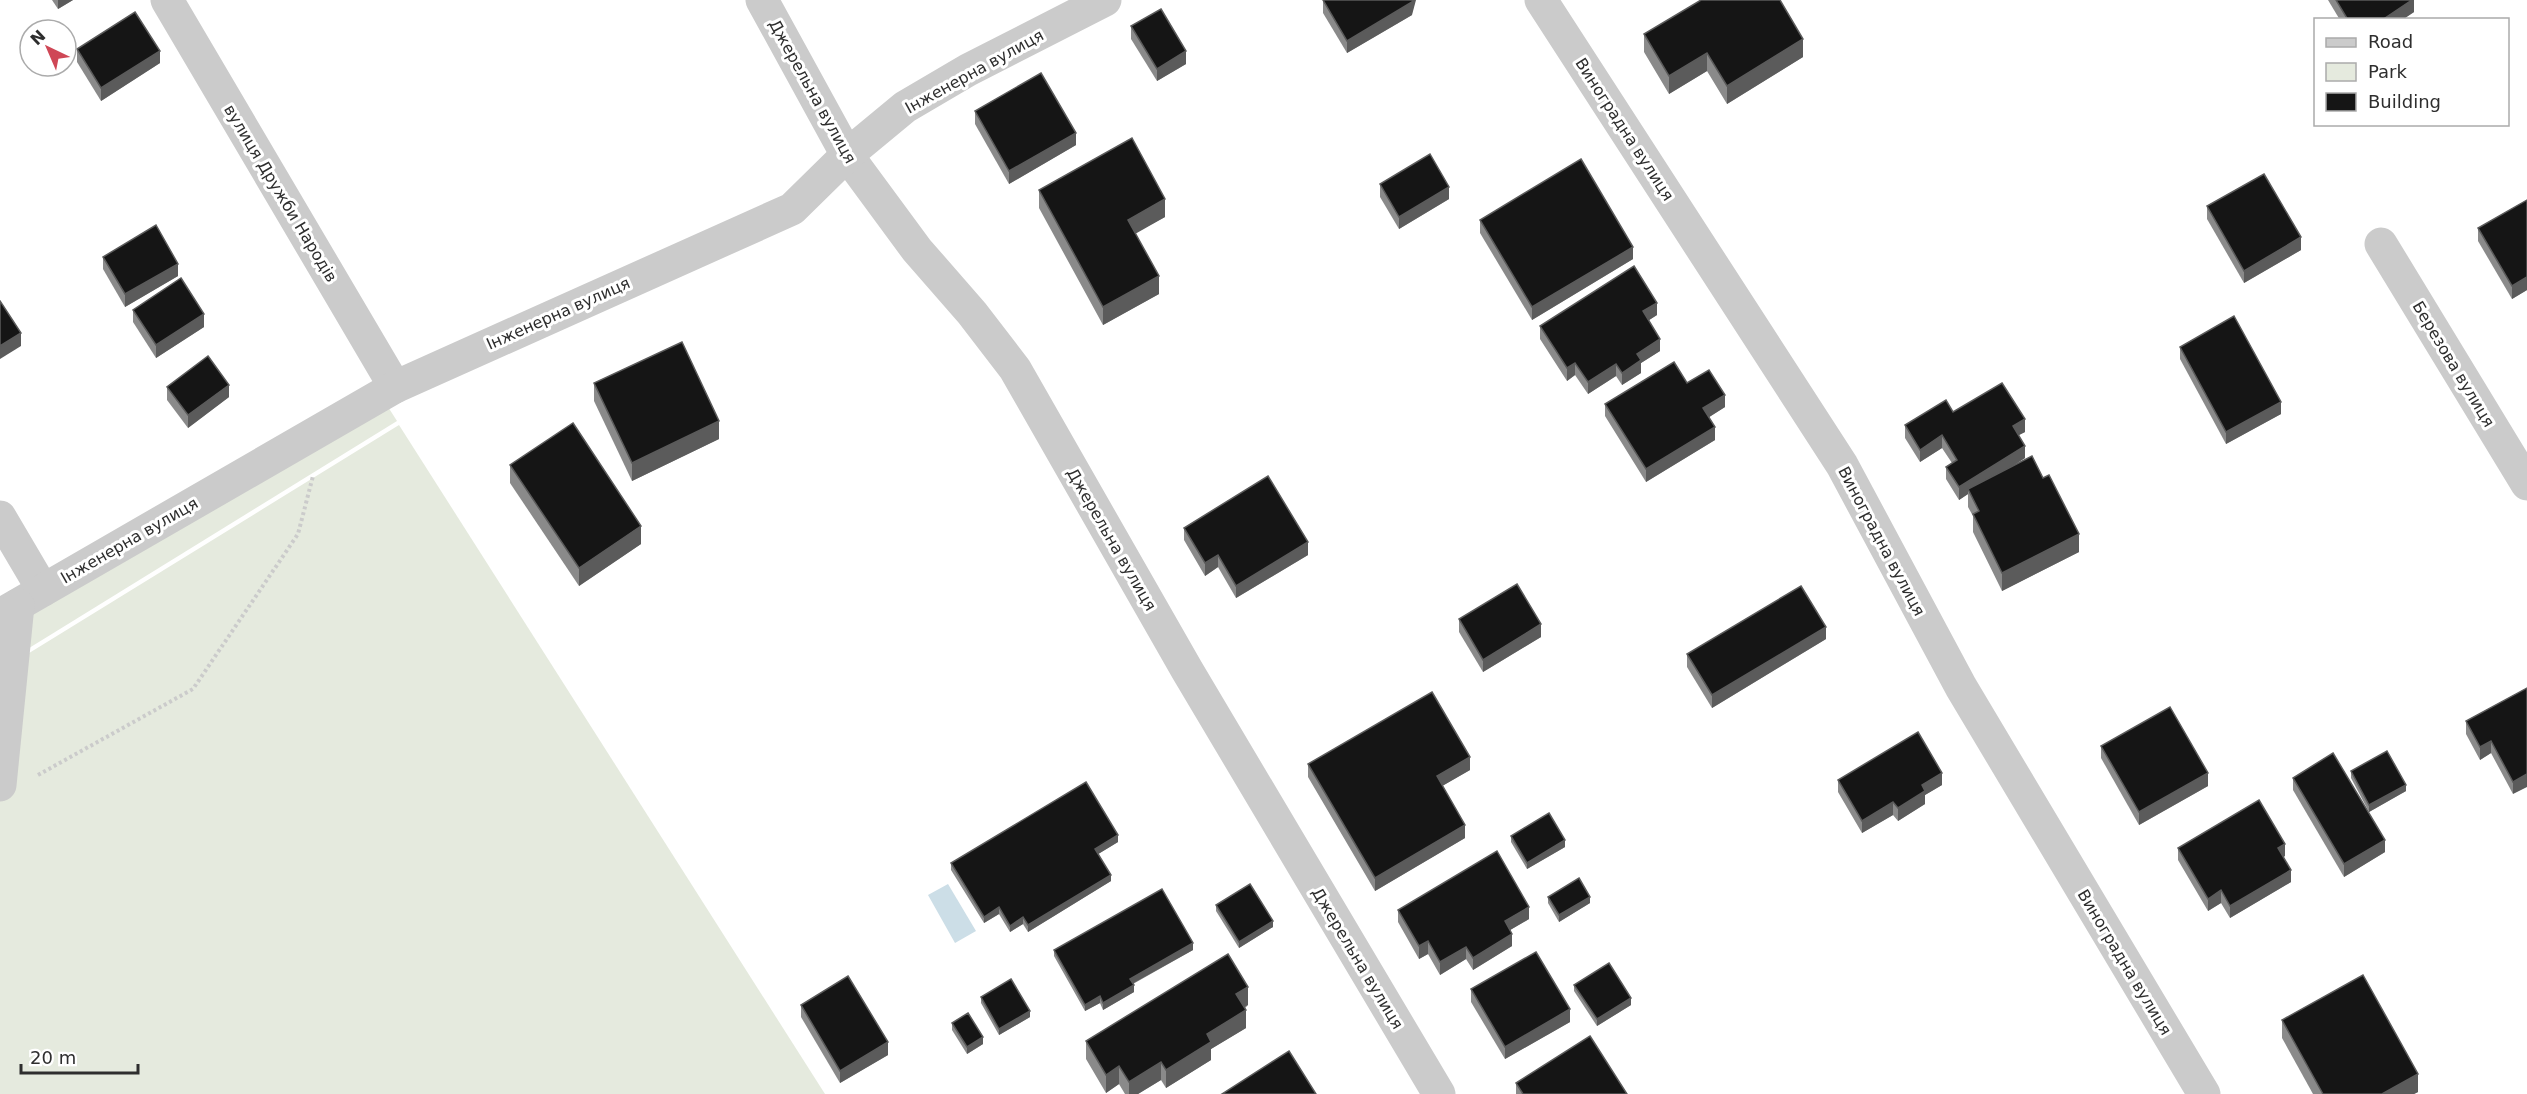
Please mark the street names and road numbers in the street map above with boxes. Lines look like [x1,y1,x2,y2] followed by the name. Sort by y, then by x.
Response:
[765,16,860,167] street label: Джерельна вулиця
[902,25,1047,117] street label: Інженерна вулиця
[1571,54,1678,204] street label: Виноградна вулиця
[220,101,341,285] street label: вулиця Дружби Народів
[483,273,633,354] street label: Інженерна вулиця
[2408,298,2499,431] street label: Березова вулиця
[1834,463,1929,619] street label: Виноградна вулиця
[1063,464,1160,614] street label: Джерельна вулиця
[57,493,201,587] street label: Інженерна вулиця
[1308,884,1407,1033] street label: Джерельна вулиця
[2074,886,2176,1038] street label: Виноградна вулиця

